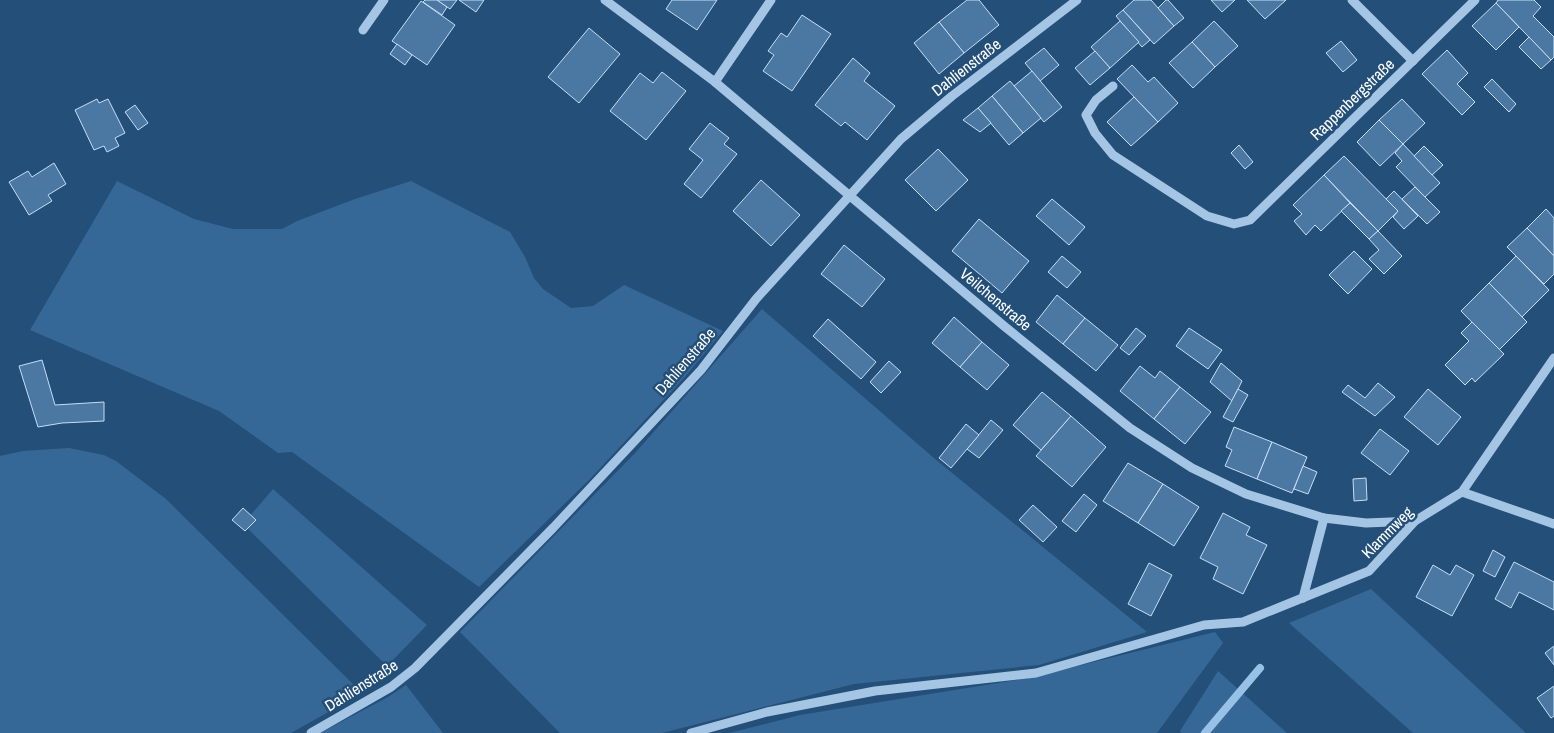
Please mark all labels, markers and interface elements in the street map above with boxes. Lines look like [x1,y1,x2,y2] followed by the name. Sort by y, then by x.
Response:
[927,33,1005,101] street label: Dahlienstraße
[1305,53,1399,145] street label: Rappenbergstraße
[955,262,1037,336] street label: Veilchenstraße
[650,323,720,399] street label: Dahlienstraße
[1356,501,1418,563] street label: Klammweg
[320,654,402,716] street label: Dahlienstraße

